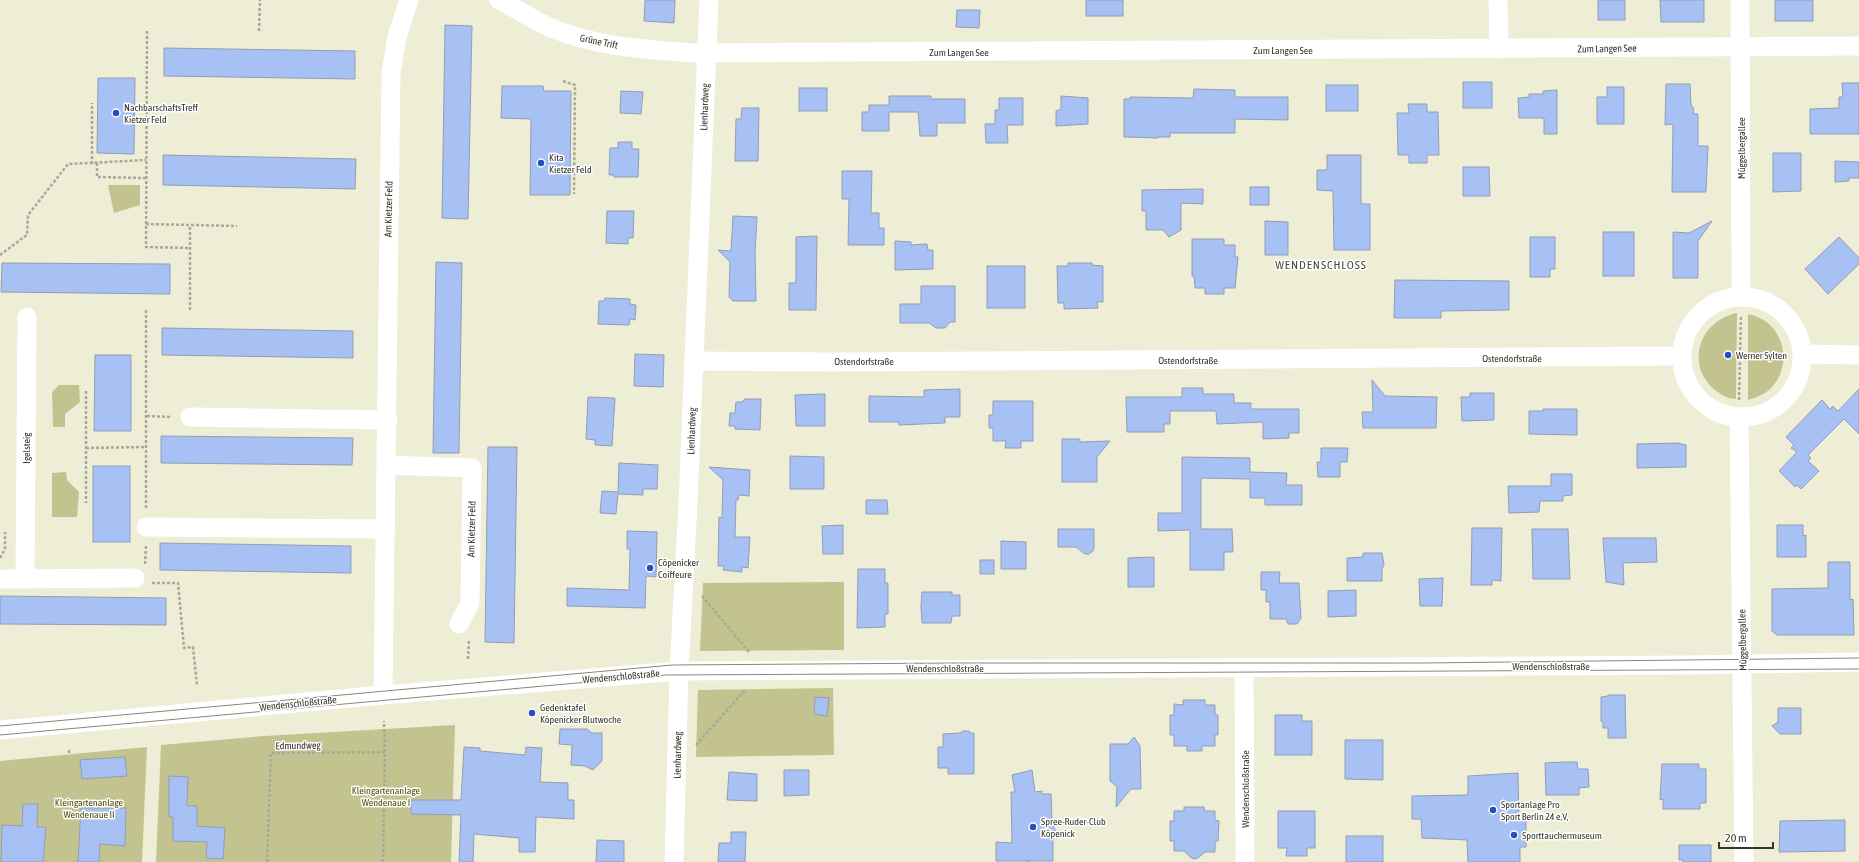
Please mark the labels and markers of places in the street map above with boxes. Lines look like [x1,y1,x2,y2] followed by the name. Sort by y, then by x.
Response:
[124,102,199,125] place label: NachbarschaftsTreff Kietzer Feld
[111,108,121,118] marker: NachbarschaftsTreff Kietzer Feld
[549,152,592,175] place label: Kita Kietzer Feld
[536,158,546,168] marker: Kita Kietzer Feld
[1723,350,1733,360] marker: Werner Sylten
[1736,350,1787,361] place label: Werner Sylten
[658,557,700,580] place label: Cöpenicker Coiffeure
[645,563,655,573] marker: Cöpenicker Coiffeure
[540,702,622,725] place label: Gedenktafel Köpenicker Blutwoche
[527,708,537,718] marker: Gedenktafel Köpenicker Blutwoche
[1501,799,1569,822] place label: Sportanlage Pro Sport Berlin 24 e,V,
[1488,805,1498,815] marker: Sportanlage Pro Sport Berlin 24 e,V,
[1041,816,1106,839] place label: Spree-Ruder-Club Köpenick
[1028,822,1038,832] marker: Spree-Ruder-Club Köpenick
[1509,830,1519,840] marker: Sporttauchermuseum
[1522,830,1602,841] place label: Sporttauchermuseum

